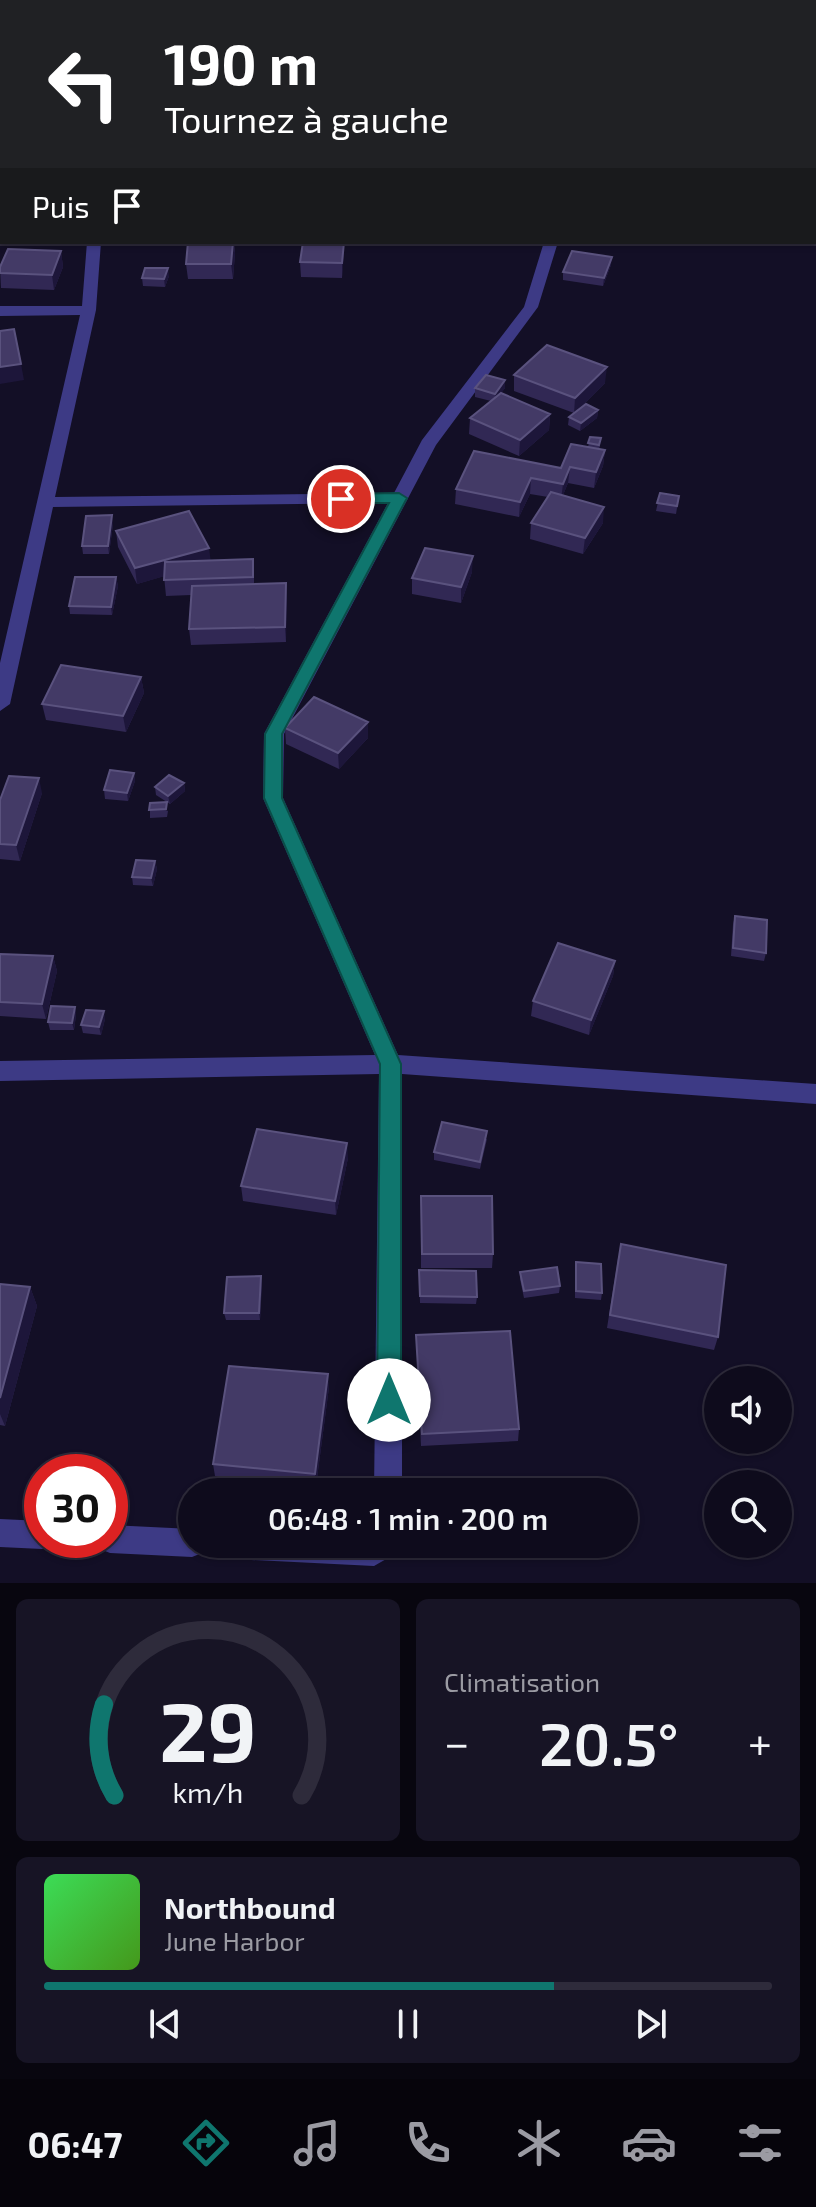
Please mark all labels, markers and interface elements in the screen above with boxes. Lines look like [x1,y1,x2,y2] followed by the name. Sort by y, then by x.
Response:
[164,29,318,96] text: 190 m
[32,32,136,136] icon: left
[164,97,449,140] text: Tournez à gauche
[105,184,149,228] icon: arrive
[32,188,89,224] text: Puis
[307,465,375,533] pin
[319,477,363,521] icon: arrive
[347,1358,431,1442] position arrow
[704,1366,792,1558] map controls
[704,1366,792,1454] button: sound
[24,1454,128,1558] speed limit sign: 30
[704,1470,792,1558] button: search
[268,1500,548,1536] text: 06:48 · 1 min · 200 m
[444,1666,600,1697] text: Climatisation
[159,1679,257,1779] text: 29
[539,1706,679,1778] text: 20.5°
[444,1715,470,1768] text: −
[748,1715,772,1768] text: +
[173,1774,243,1809] text: km/h
[164,1889,336,1925] text: Northbound
[164,1925,305,1956] text: June Harbor
[143,2002,187,2046] icon: previous
[386,2002,430,2046] icon: pause
[629,2002,673,2046] icon: next
[178,2115,234,2171] icon: directions
[289,2115,345,2171] icon: music
[400,2115,456,2171] icon: phone
[511,2115,567,2171] icon: climate
[621,2115,677,2171] icon: car
[732,2115,788,2171] icon: filters
[27,2122,123,2165] text: 06:47

